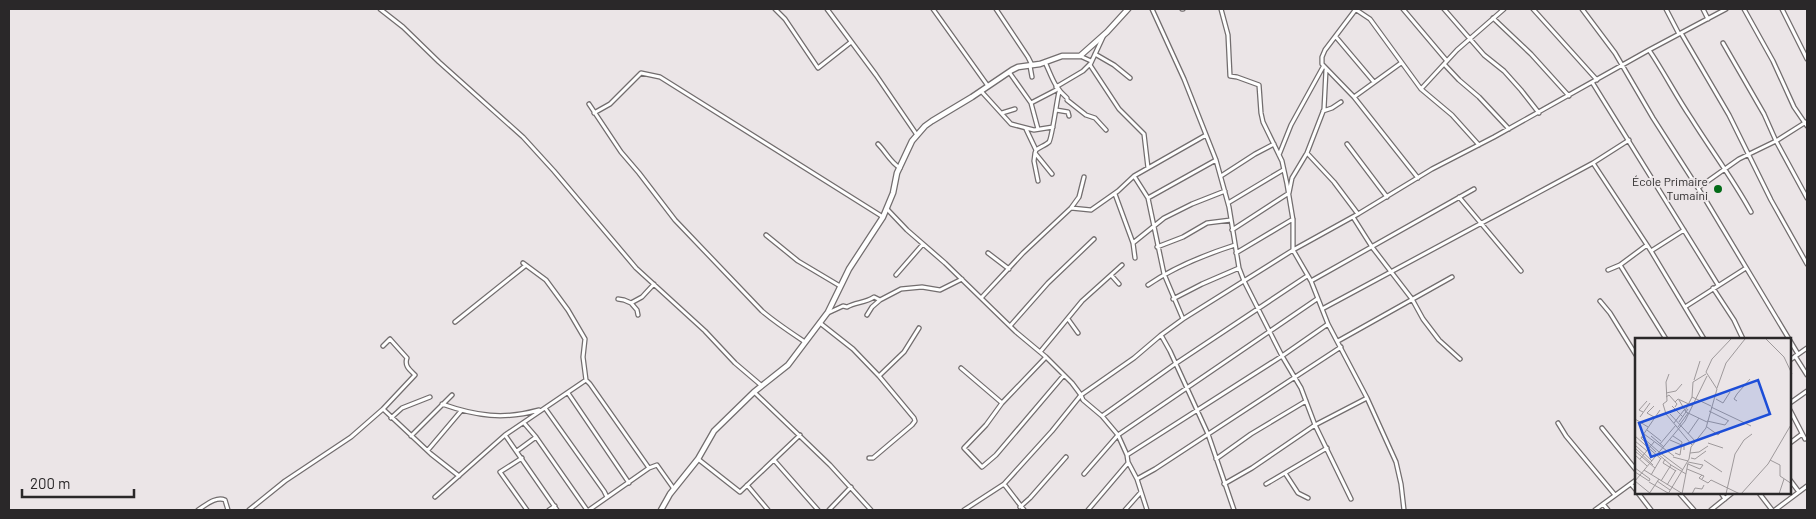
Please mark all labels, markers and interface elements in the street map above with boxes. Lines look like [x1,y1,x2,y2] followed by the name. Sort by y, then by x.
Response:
[1632,174,1708,202] place label: École Primaire Tumaini
[1712,183,1724,195] marker: École Primaire Tumaini
[1635,338,1791,494] inset map
[22,466,135,498] scale bar
[30,474,70,492] text: 200 m

